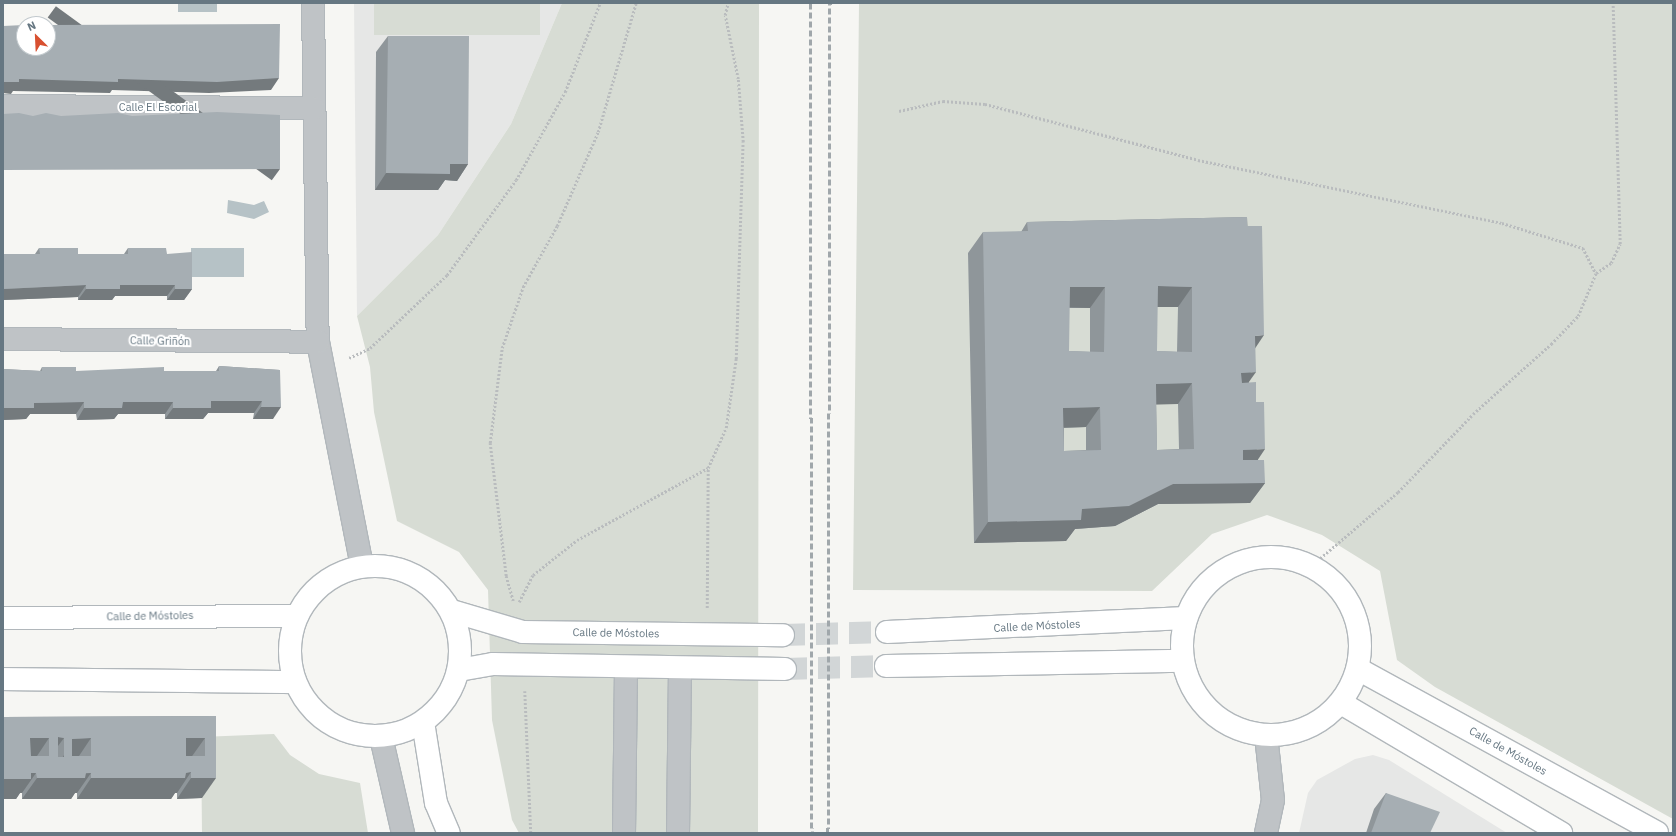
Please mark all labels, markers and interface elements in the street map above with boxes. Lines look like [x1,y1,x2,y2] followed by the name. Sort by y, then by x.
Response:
[16,16,56,56] north arrow
[25,18,38,34] text: N
[119,100,197,114] street label: Calle El Escorial
[130,334,190,348] street label: Calle Griñón
[106,609,194,623] street label: Calle de Móstoles
[993,617,1081,635] street label: Calle de Móstoles
[572,626,660,640] street label: Calle de Móstoles
[1467,724,1549,778] street label: Calle de Móstoles

